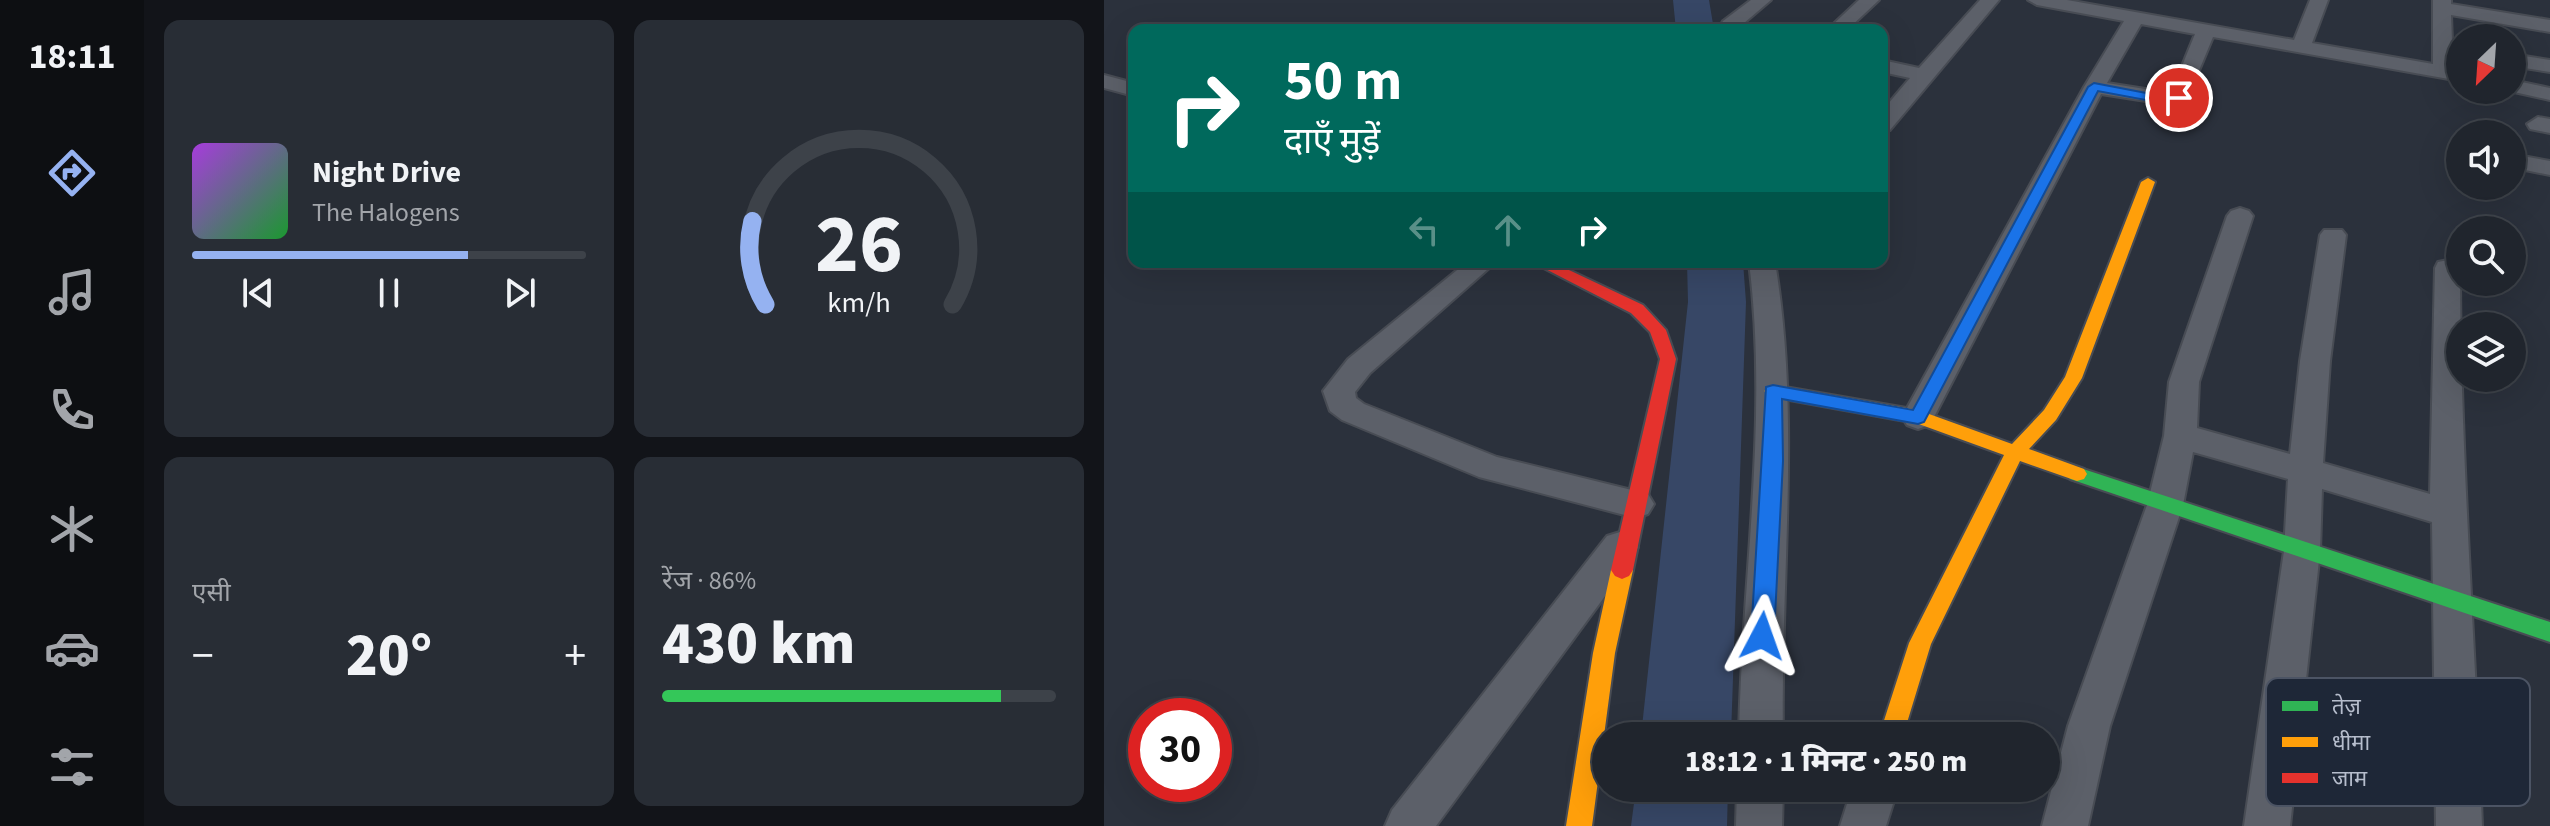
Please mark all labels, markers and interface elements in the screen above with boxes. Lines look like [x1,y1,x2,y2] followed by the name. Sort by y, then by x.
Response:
[2446,24,2526,104] north arrow
[2446,24,2526,392] map controls
[29,31,115,82] text: 18:11
[1284,42,1402,121] text: 50 m
[1152,56,1256,160] icon: right
[2145,64,2213,132] pin
[2157,76,2201,120] icon: arrive
[1284,116,1380,167] text: दाएँ मुड़ें
[2446,120,2526,200] button: sound
[44,145,100,201] icon: directions
[312,151,461,194] text: Night Drive
[815,185,903,303] text: 26
[312,194,460,231] text: The Halogens
[1402,208,1446,252] icon: left
[1486,208,1530,252] icon: ahead
[1570,208,1614,252] icon: right
[2446,216,2526,296] button: search
[44,264,100,320] icon: music
[236,271,280,315] icon: previous
[367,271,411,315] icon: pause
[498,271,542,315] icon: next
[827,283,891,323] text: km/h
[2446,312,2526,392] button: layers
[44,382,100,438] icon: phone
[44,501,100,557] icon: climate
[662,562,756,599] text: रेंज · 86%
[192,574,231,611] text: एसी
[1720,594,1804,678] position arrow
[662,602,855,687] text: 430 km
[346,614,432,699] text: 20°
[44,620,100,676] icon: car
[192,625,214,688] text: −
[564,625,586,688] text: +
[2266,678,2530,806] legend
[2332,691,2362,723] text: तेज़
[1128,698,1232,802] speed limit sign: 30
[2332,727,2370,759] text: धीमा
[44,739,100,795] icon: filters
[1685,740,1967,783] text: 18:12 · 1 मिनट · 250 m
[2332,763,2368,795] text: जाम

